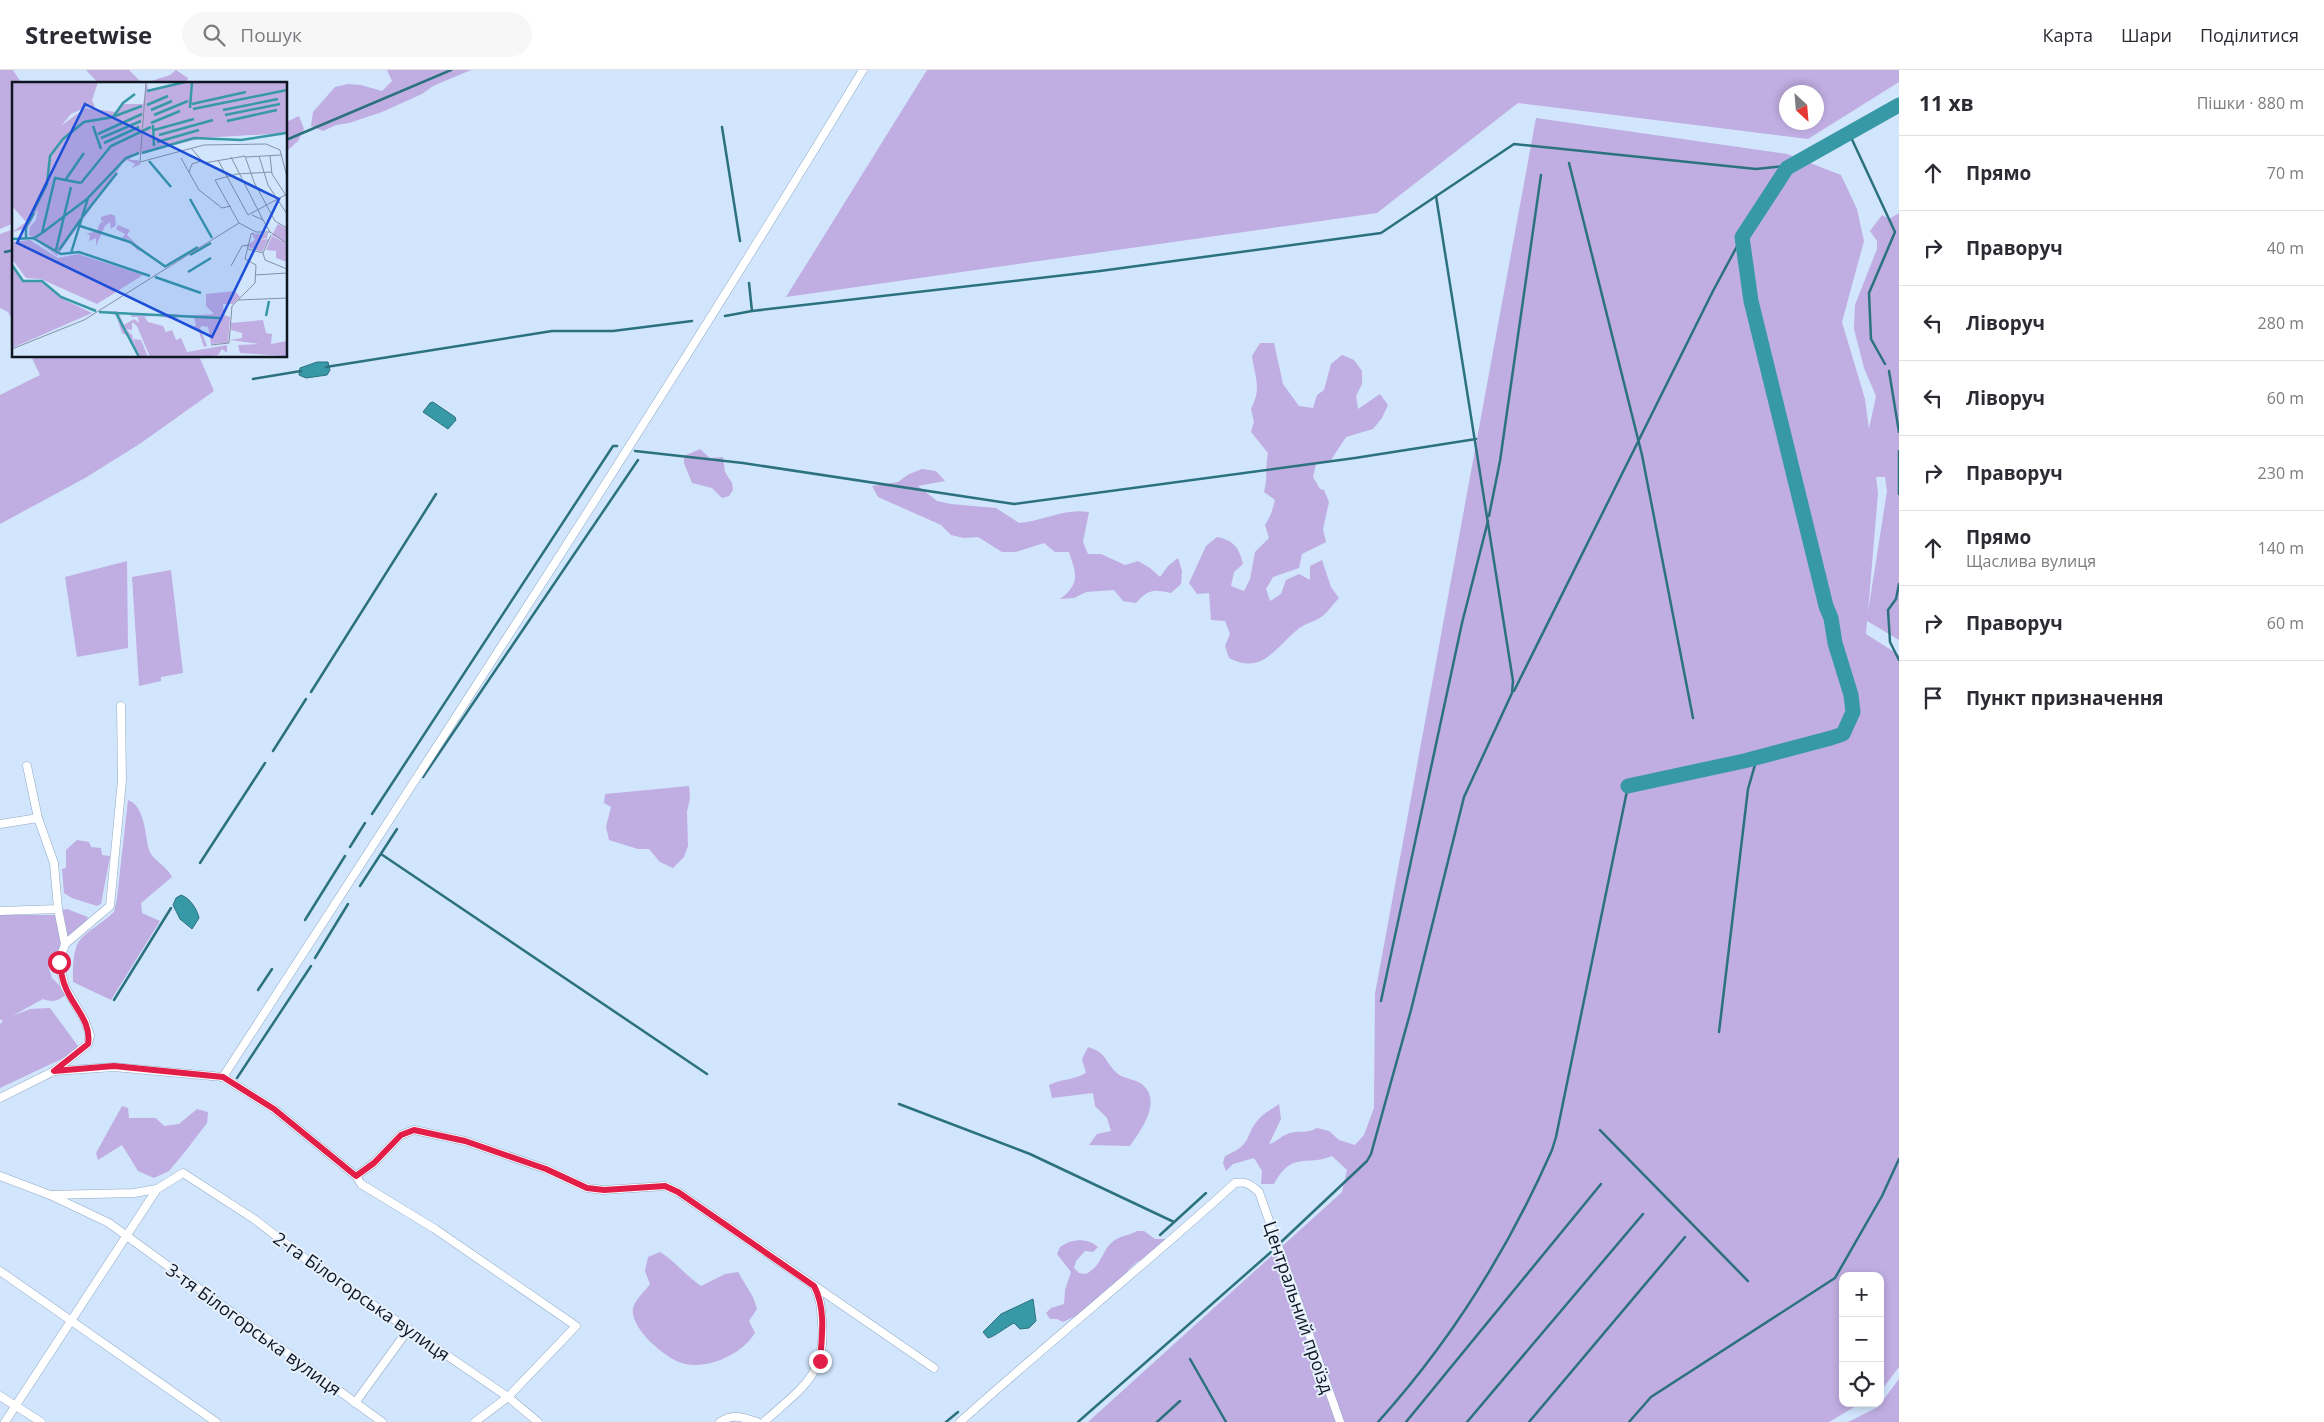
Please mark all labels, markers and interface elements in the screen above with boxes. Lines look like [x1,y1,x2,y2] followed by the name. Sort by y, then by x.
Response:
[182,12,532,57] search box
[25,18,152,51] text: Streetwise
[200,21,228,49] icon: search
[240,22,302,48] text: Пошук
[2042,23,2093,47] text: Карта
[2121,23,2172,47] text: Шари
[2200,23,2299,47] text: Поділитися
[12,82,288,358] inset map
[1779,85,1824,130] north arrow
[1919,89,1974,117] text: 11 хв
[2197,92,2304,114] text: Пішки · 880 m
[1919,159,1947,187] icon: ahead
[1966,160,2031,186] text: Прямо
[2267,162,2304,184] text: 70 m
[1919,234,1947,262] icon: right
[1966,235,2063,261] text: Праворуч
[2267,237,2304,259] text: 40 m
[1919,309,1947,337] icon: left
[1966,310,2045,336] text: Ліворуч
[2258,312,2304,334] text: 280 m
[1919,384,1947,412] icon: left
[1966,385,2045,411] text: Ліворуч
[2267,387,2304,409] text: 60 m
[1919,459,1947,487] icon: right
[1966,460,2063,486] text: Праворуч
[2258,462,2304,484] text: 230 m
[1966,524,2031,550] text: Прямо
[1919,534,1947,562] icon: ahead
[2258,537,2304,559] text: 140 m
[1966,550,2096,572] text: Щаслива вулиця
[1919,609,1947,637] icon: right
[1966,610,2063,636] text: Праворуч
[2267,612,2304,634] text: 60 m
[1919,684,1947,712] icon: arrive
[1966,685,2164,711] text: Пункт призначення
[48,951,71,974] route start
[1258,1218,1340,1396] street label: Центральний проїзд
[269,1226,455,1366] street label: 2-га Білогорська вулиця
[162,1257,346,1401] street label: 3-тя Білогорська вулиця
[1839,1272,1884,1407] map controls
[1839,1272,1884,1317] button: +
[1839,1317,1884,1362] button: −
[809,1350,832,1373] route end
[1839,1362,1884,1407] button: locate

